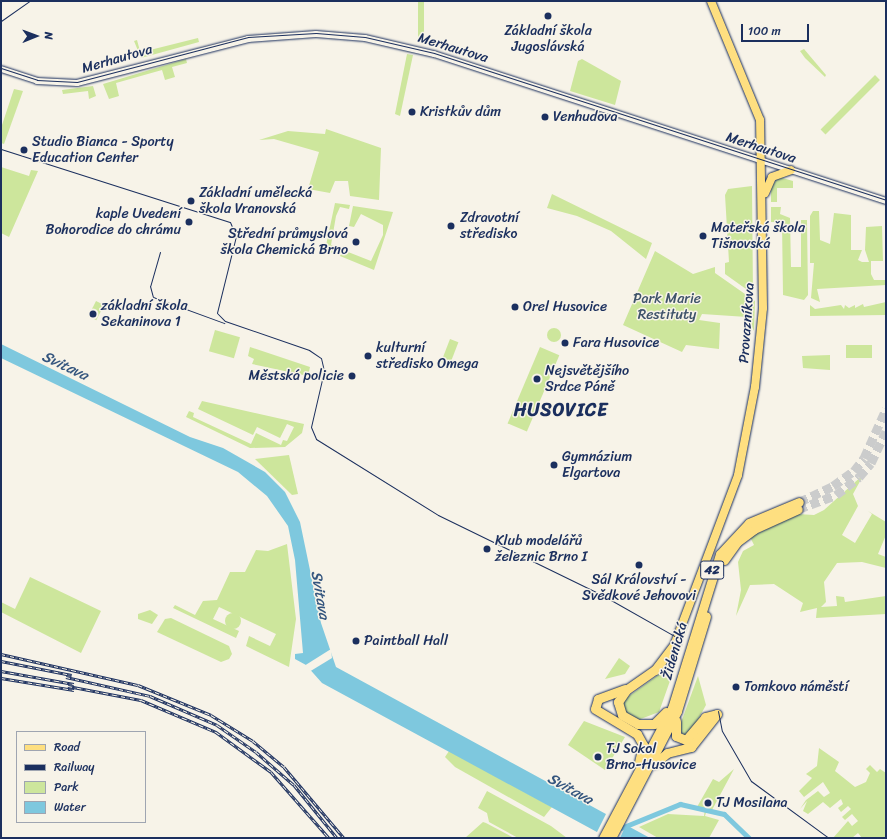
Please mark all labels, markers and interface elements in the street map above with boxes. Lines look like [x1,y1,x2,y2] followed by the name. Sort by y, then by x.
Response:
[543,11,553,21] marker: Základní škola Jugoslávská
[16,16,56,56] north arrow
[743,16,811,42] scale bar
[748,20,781,42] text: 100 m
[504,23,592,56] place label: Základní škola Jugoslávská
[416,29,490,67] street label: Merhautova
[39,32,58,40] text: N
[80,41,154,77] street label: Merhautova
[420,104,501,120] place label: Kristkův dům
[407,107,417,117] marker: Kristkův dům
[553,109,618,125] place label: Venhudova
[540,112,550,122] marker: Venhudova
[724,129,798,167] street label: Merhautova
[32,134,173,166] place label: Studio Bianca - Sporty Education Center
[19,145,29,155] marker: Studio Bianca - Sporty Education Center
[199,185,313,218] place label: Základní umělecká škola Vranovská
[186,196,196,206] marker: Základní umělecká škola Vranovská
[45,206,181,238] place label: kaple Uvedení Bohorodice do chrámu
[460,210,519,242] place label: Zdravotní středisko
[184,217,194,227] marker: kaple Uvedení Bohorodice do chrámu
[445,220,457,232] marker: Zdravotní středisko
[711,220,805,252] place label: Mateřská škola Tišnovská
[220,226,348,258] place label: Střední průmyslová škola Chemická Brno
[698,231,708,241] marker: Mateřská škola Tišnovská
[351,237,361,247] marker: Střední průmyslová škola Chemická Brno
[736,282,758,364] street label: Provazníkova
[633,291,701,324] park label: Park Marie Restituty
[101,298,188,330] place label: základní škola Sekaninova 1
[523,299,608,315] place label: Orel Husovice
[510,302,520,312] marker: Orel Husovice
[88,309,98,319] marker: základní škola Sekaninova 1
[573,335,660,351] place label: Fara Husovice
[560,338,570,348] marker: Fara Husovice
[376,340,478,372] place label: kulturní středisko Omega
[39,347,91,385] water label: Svitava
[363,351,373,361] marker: kulturní středisko Omega
[545,363,629,396] place label: Nejsvětějšího Srdce Páně
[249,368,344,384] place label: Městská policie
[347,371,357,381] marker: Městská policie
[532,374,542,384] marker: Nejsvětějšího Srdce Páně
[514,399,608,421] district label: HUSOVICE
[562,449,632,482] place label: Gymnázium Elgartova
[549,460,559,470] marker: Gymnázium Elgartova
[495,533,587,566] place label: Klub modelářů železnic Brno I
[482,544,492,554] marker: Klub modelářů železnic Brno I
[700,559,724,581] road number: 42
[634,560,644,570] marker: Sál Království - Svědkové Jehovovi
[307,569,333,621] water label: Svitava
[582,572,696,604] place label: Sál Království - Svědkové Jehovovi
[659,620,691,682] street label: Židenická
[364,633,448,649] place label: Paintball Hall
[351,636,361,646] marker: Paintball Hall
[744,679,848,695] place label: Tomkovo náměstí
[731,682,741,692] marker: Tomkovo náměstí
[16,731,146,823] legend
[54,736,80,758] text: Road
[606,741,696,774] place label: TJ Sokol Brno-Husovice
[593,752,603,762] marker: TJ Sokol Brno-Husovice
[54,756,95,778] text: Railway
[544,769,596,809] water label: Svitava
[54,776,79,798] text: Park
[716,795,788,811] place label: TJ Mosilana
[54,796,86,818] text: Water
[703,798,713,808] marker: TJ Mosilana

